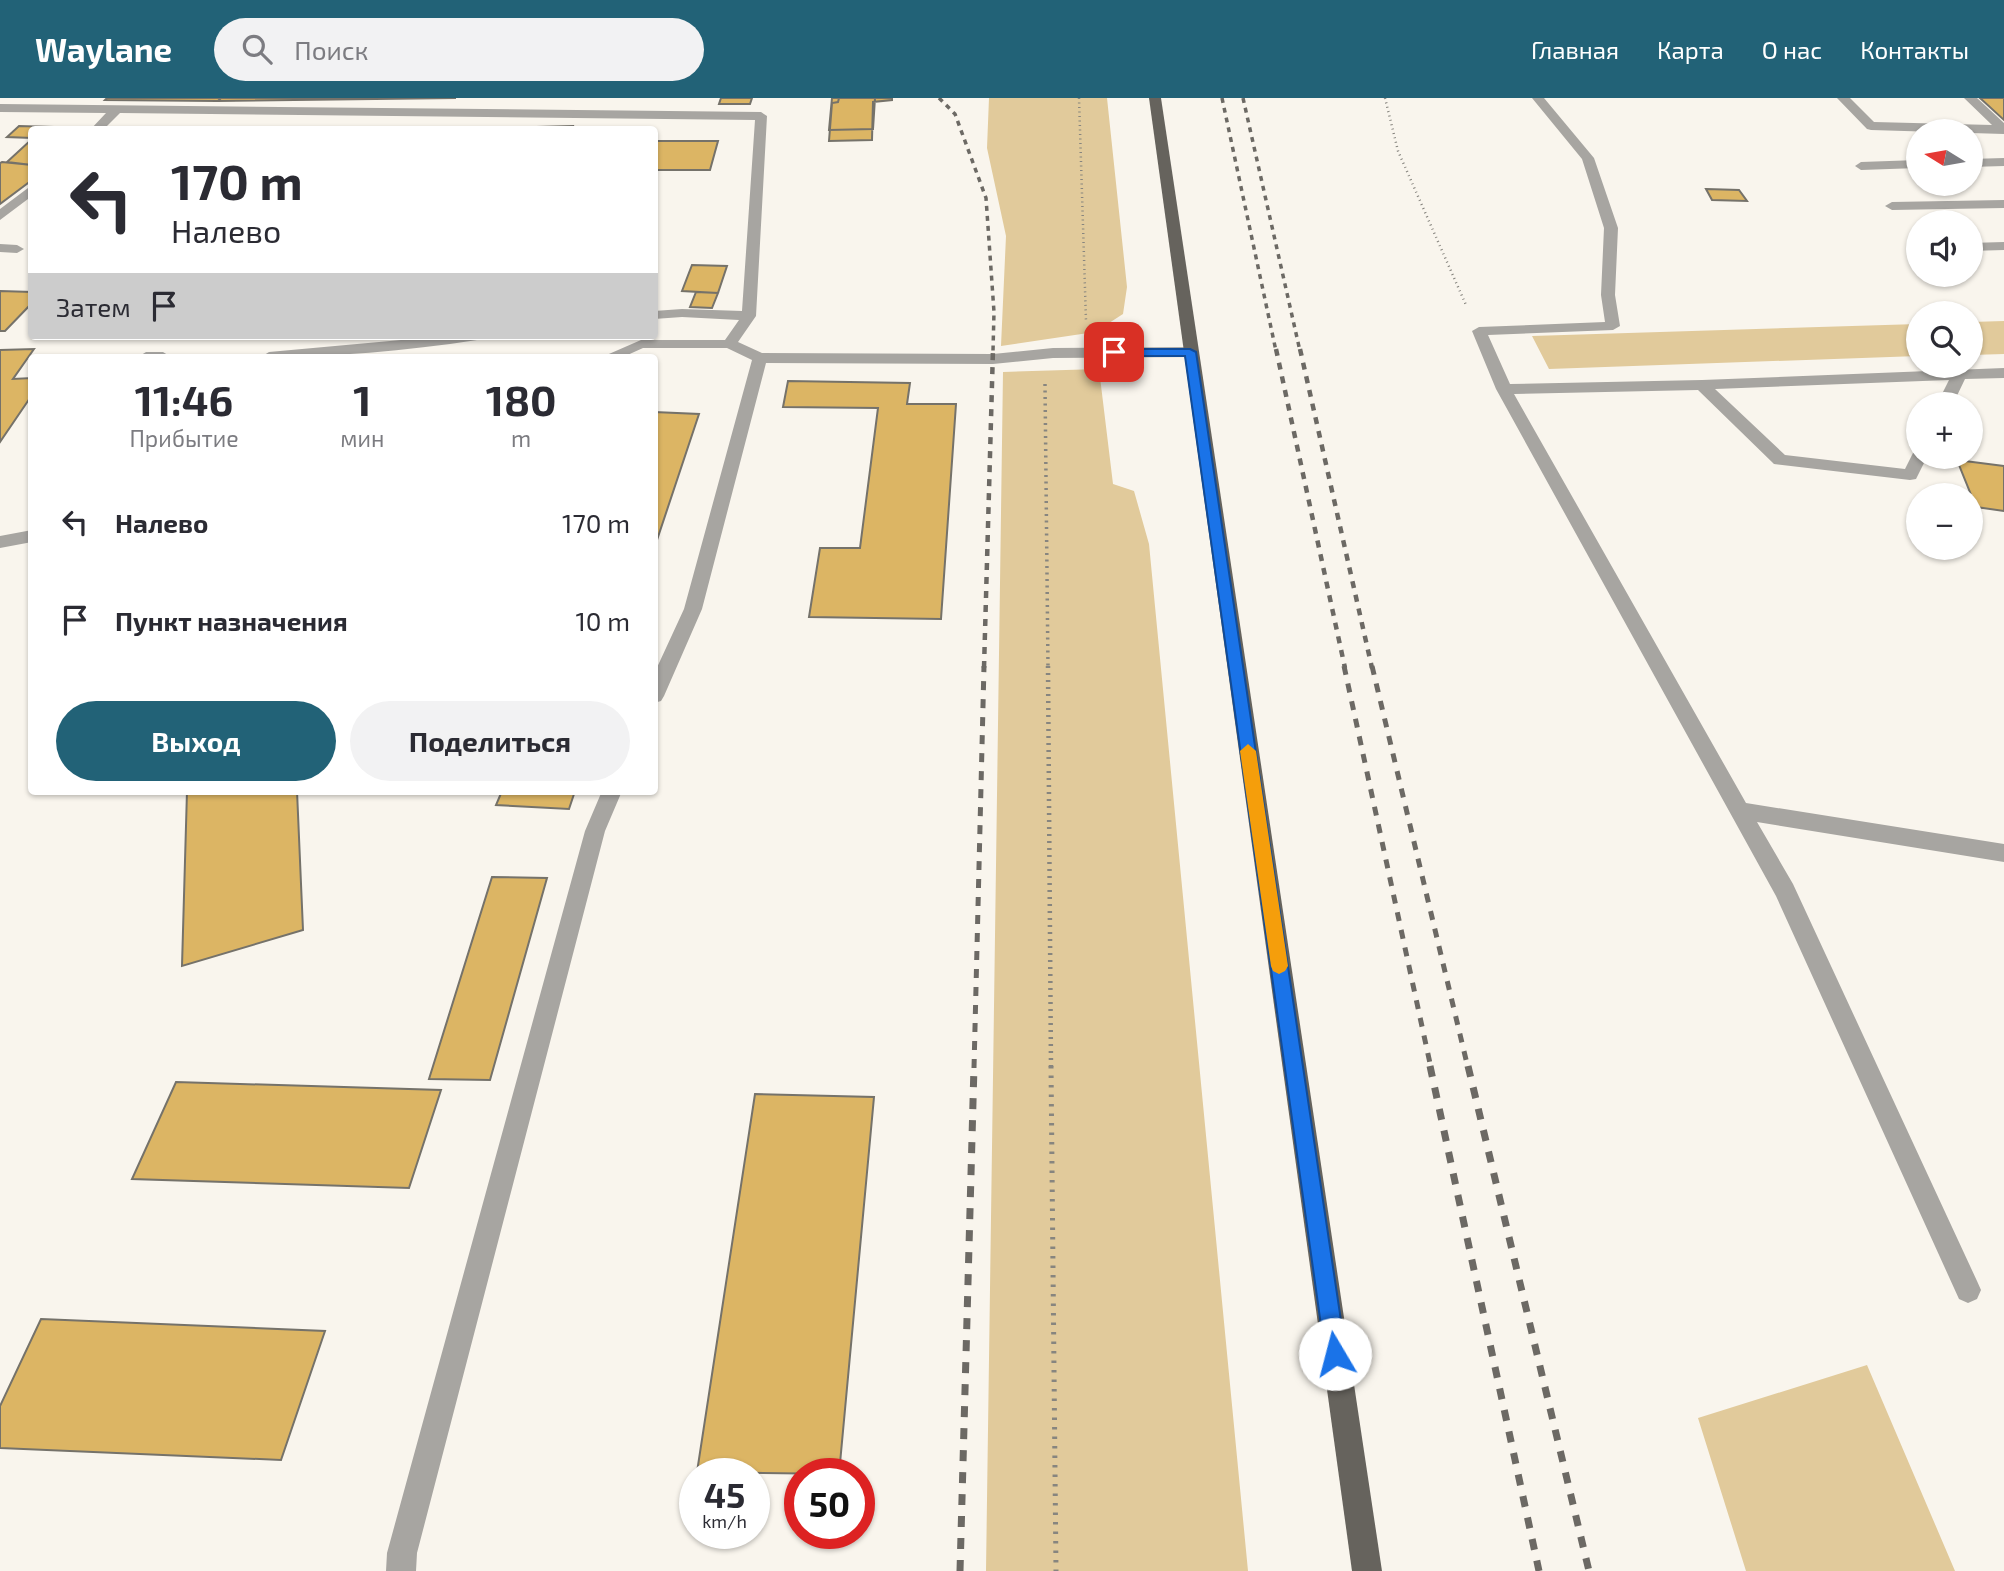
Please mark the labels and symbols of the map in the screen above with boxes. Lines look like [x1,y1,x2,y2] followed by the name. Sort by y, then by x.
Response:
[1906,119,1983,196] north arrow
[1084,322,1144,382] pin
[1298,1317,1372,1391] position arrow
[784,1458,875,1549] speed limit sign: 50

